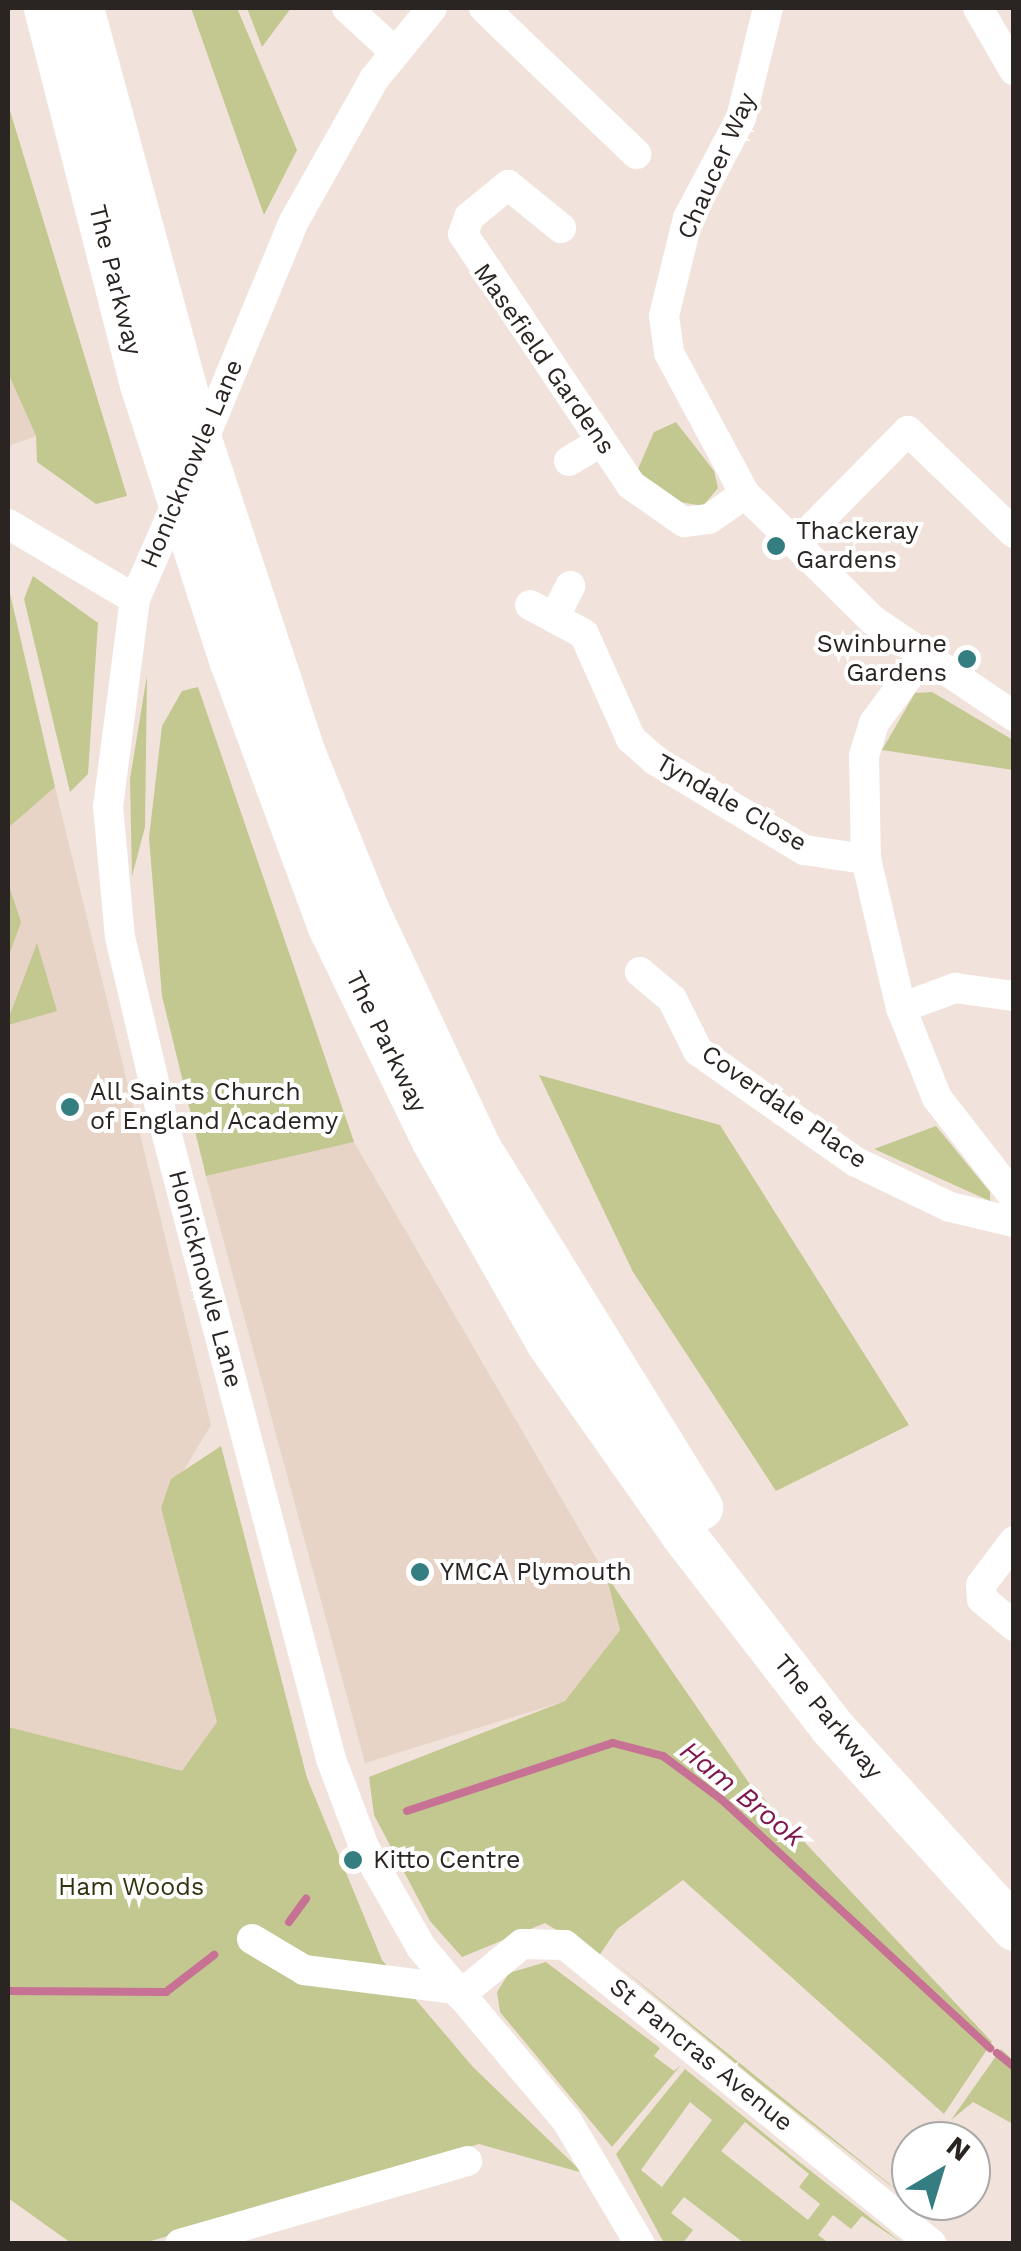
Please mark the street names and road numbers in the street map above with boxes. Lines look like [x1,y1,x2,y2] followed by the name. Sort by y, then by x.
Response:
[671,87,763,245] street label: Chaucer Way
[82,202,148,358] street label: The Parkway
[467,258,621,460] street label: Masefield Gardens
[134,355,250,573] street label: Honicknowle Lane
[650,748,812,858] street label: Tyndale Close
[339,966,433,1118] street label: The Parkway
[695,1039,873,1175] street label: Coverdale Place
[162,1167,248,1391] street label: Honicknowle Lane
[767,1648,889,1786] street label: The Parkway
[603,1972,799,2138] street label: St Pancras Avenue

